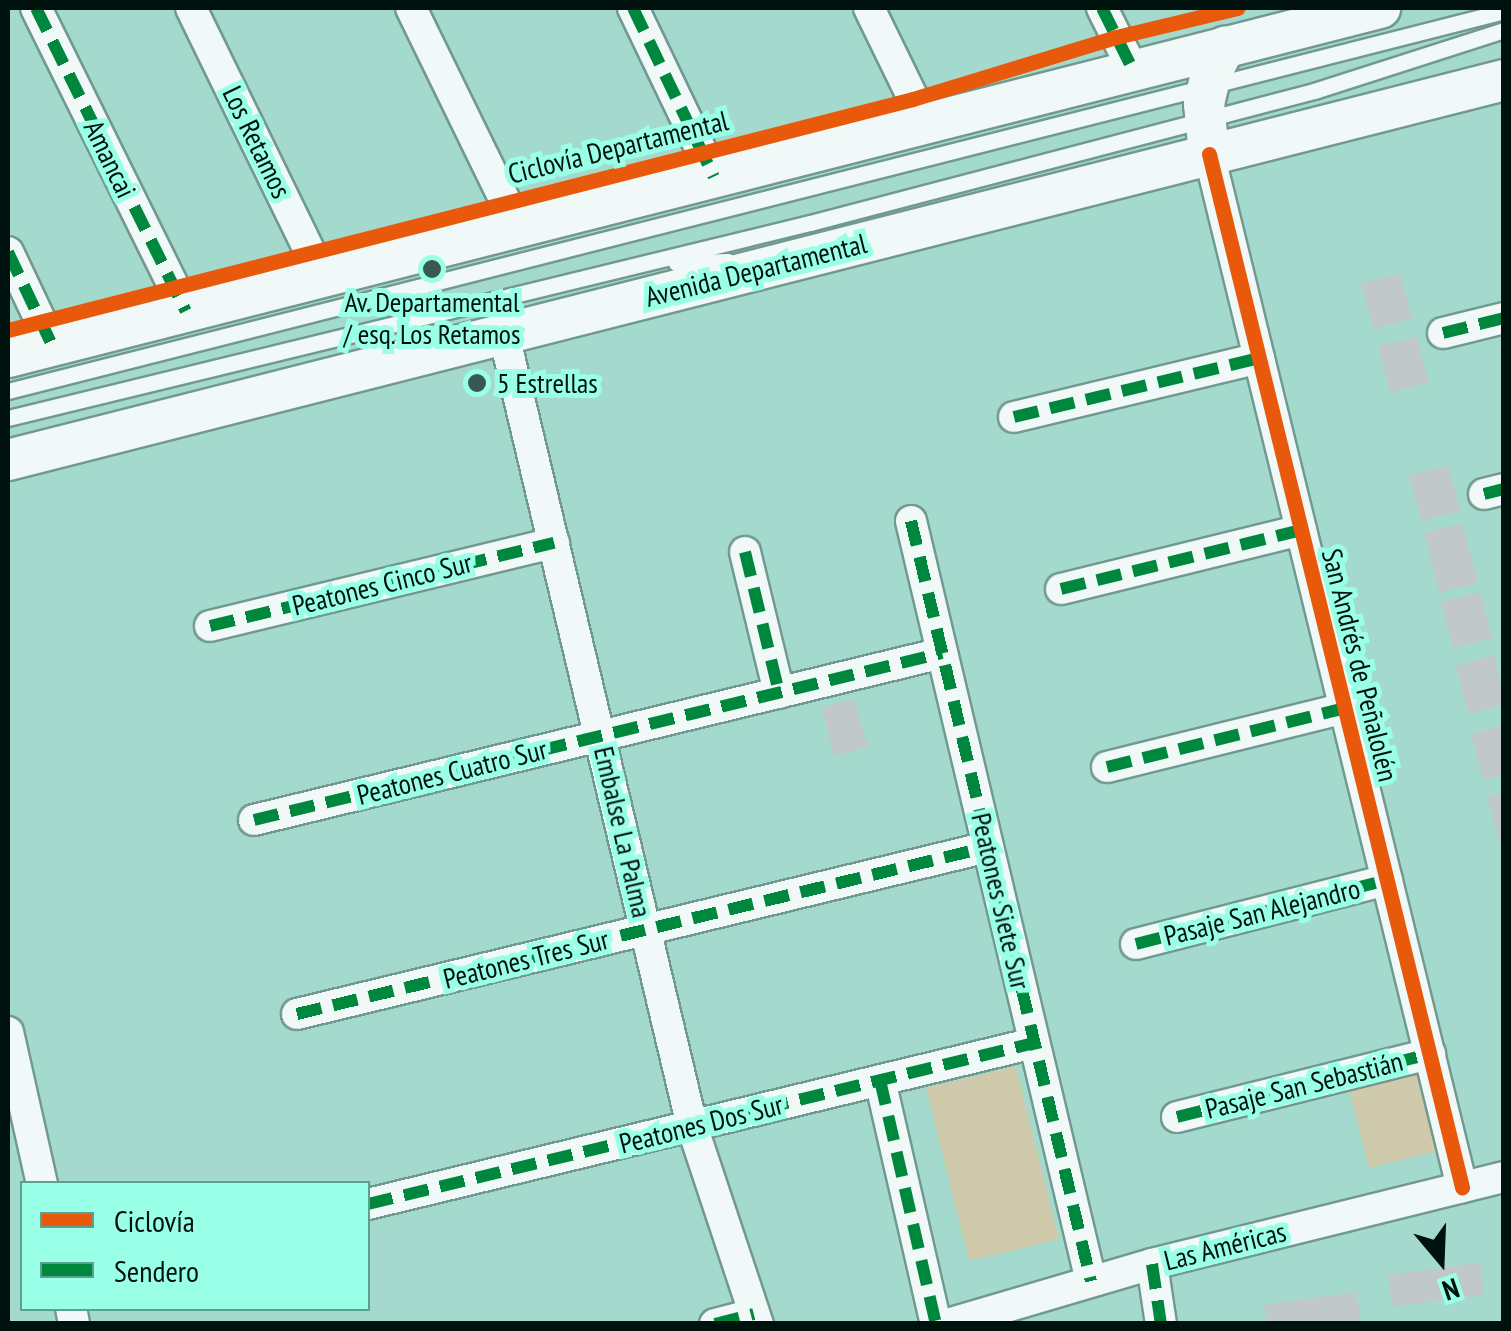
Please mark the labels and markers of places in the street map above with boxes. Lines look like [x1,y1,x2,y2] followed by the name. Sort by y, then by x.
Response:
[421,258,443,280] marker: Av. Departamental / esq. Los Retamos
[343,285,521,351] place label: Av. Departamental / esq. Los Retamos
[497,366,598,400] place label: 5 Estrellas
[466,372,488,394] marker: 5 Estrellas

